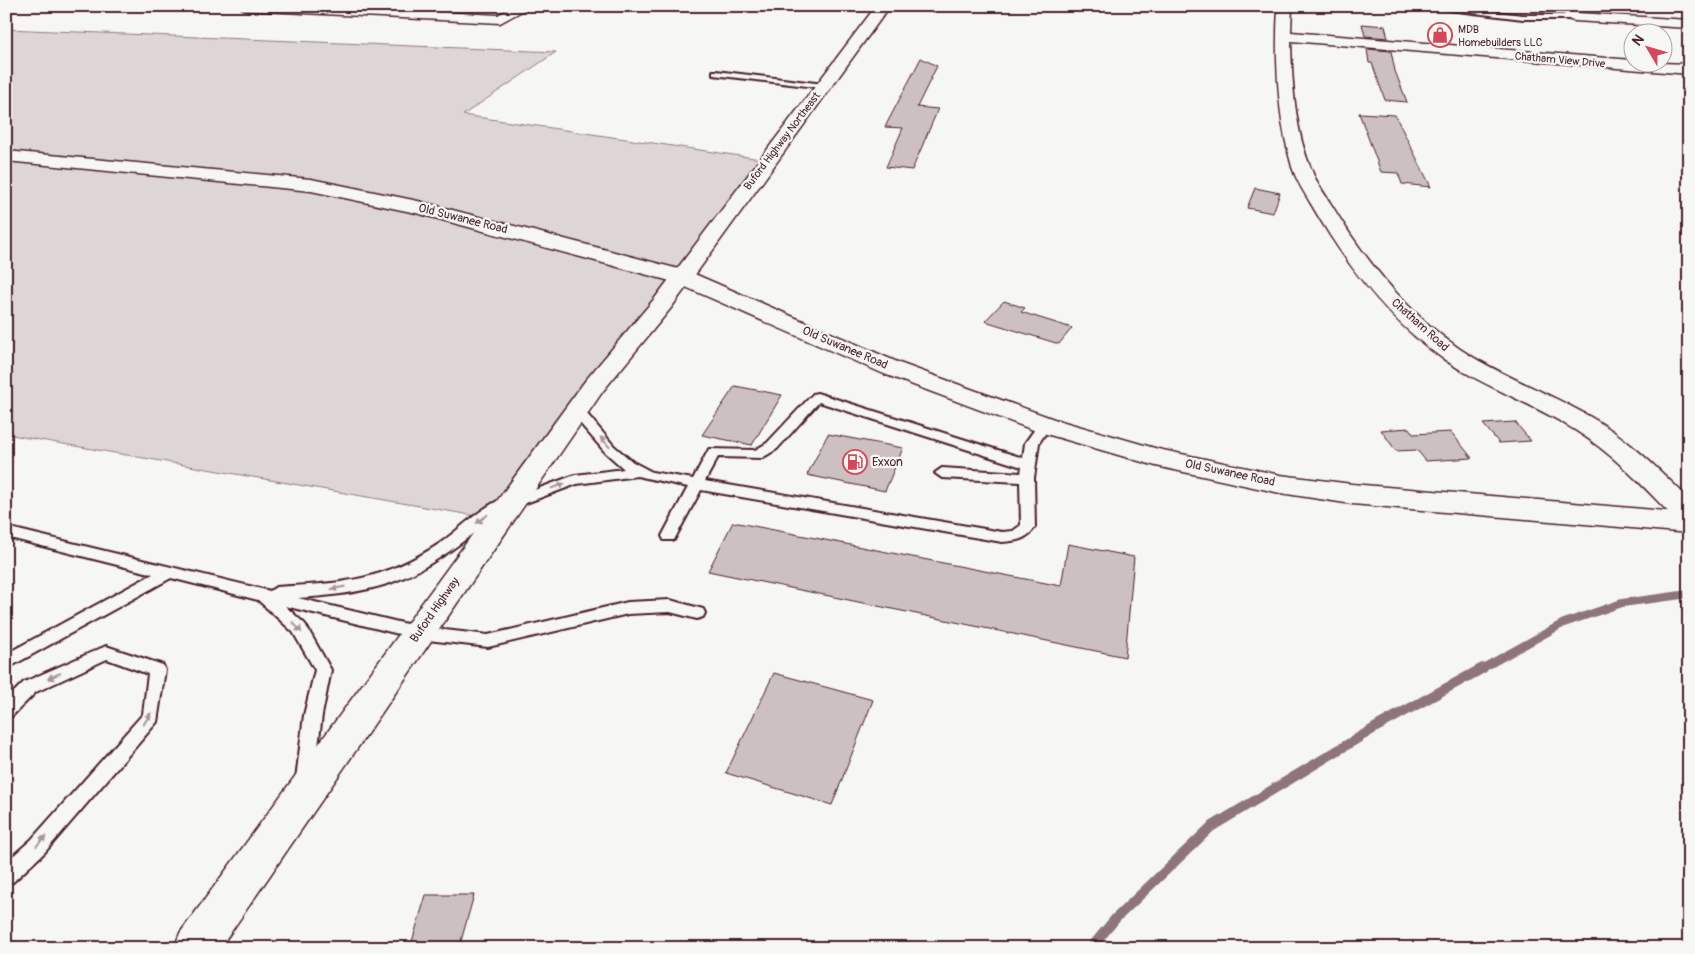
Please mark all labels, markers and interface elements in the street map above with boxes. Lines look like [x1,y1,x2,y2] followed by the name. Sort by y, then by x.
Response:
[1427,22,1453,48] shop icon: MDB Homebuilders LLC
[1622,22,1672,72] north arrow
[1458,23,1543,49] place label: MDB Homebuilders LLC
[1629,31,1648,49] text: N
[1514,50,1606,70] street label: Chatham View Drive
[741,89,823,192] street label: Buford Highway Northeast
[417,201,509,237] street label: Old Suwanee Road
[1388,295,1452,355] street label: Chatham Road
[800,323,890,373] street label: Old Suwanee Road
[599,437,611,449] one-way arrow
[842,449,868,475] fuel station icon: Exxon
[872,455,903,470] place label: Exxon
[1184,456,1276,490] street label: Old Suwanee Road
[551,482,566,490] one-way arrow
[476,513,489,524] one-way arrow
[407,574,463,646] street label: Buford Highway
[330,584,346,592] one-way arrow
[291,621,303,633] one-way arrow
[47,672,61,680] one-way arrow
[143,712,152,726] one-way arrow
[35,836,47,848] one-way arrow

